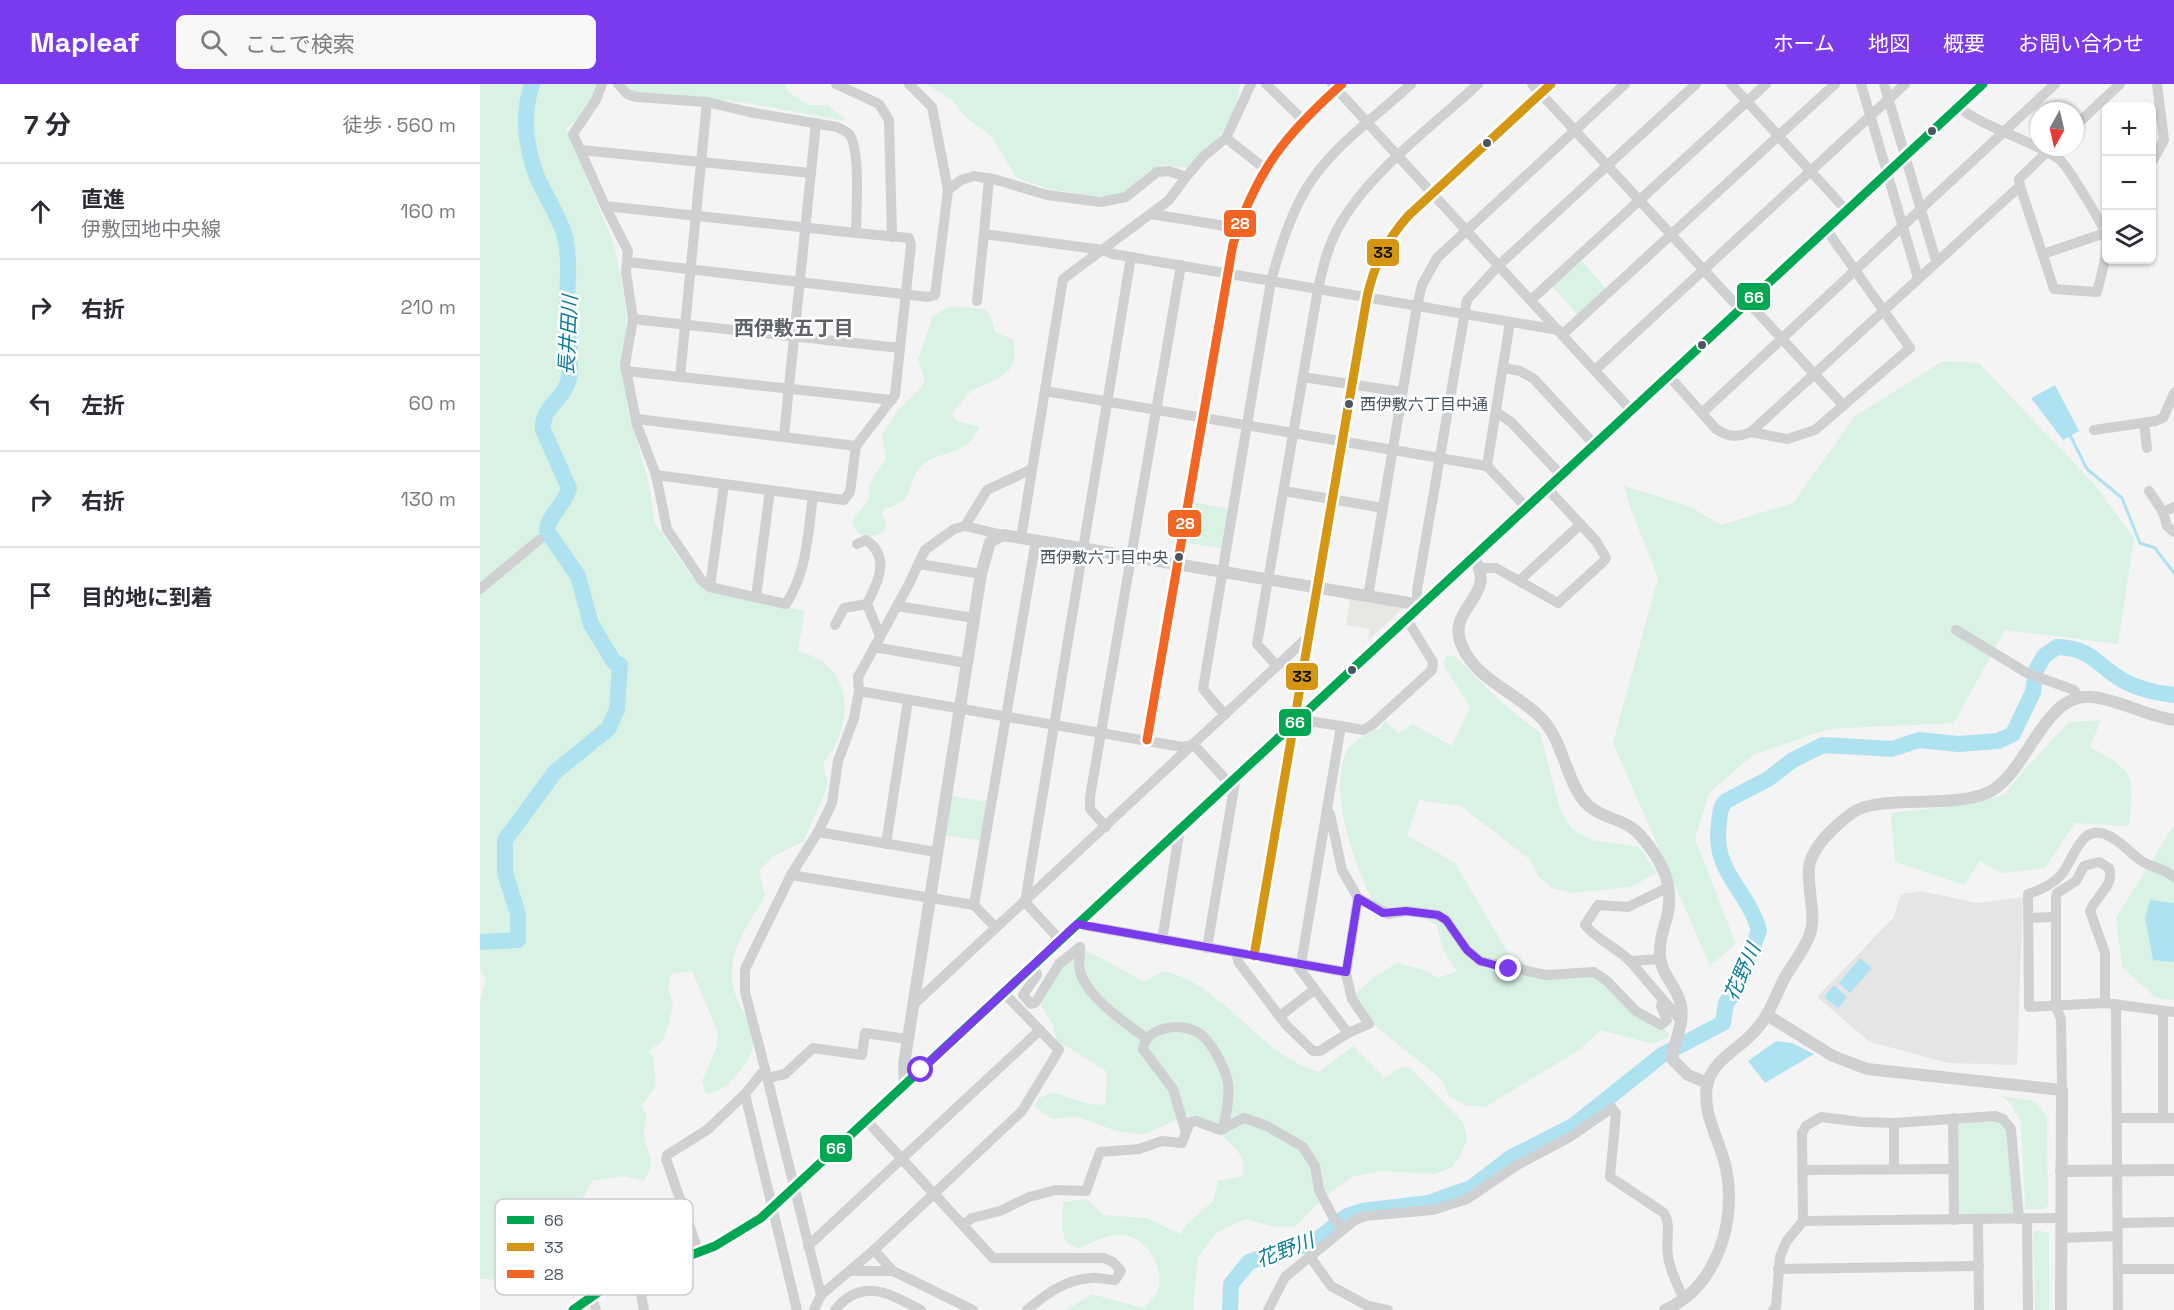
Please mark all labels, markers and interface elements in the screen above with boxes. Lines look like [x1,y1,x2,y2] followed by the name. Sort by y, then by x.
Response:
[176,15,596,69] search box
[30,24,140,60] text: Mapleaf
[197,26,230,59] icon: search
[245,30,355,58] text: ここで検索
[1773,30,1835,57] text: ホーム
[1868,30,1910,57] text: 地図
[1943,30,1985,57] text: 概要
[2018,30,2144,57] text: お問い合わせ
[2030,102,2084,156] north arrow
[2102,102,2156,264] map controls
[2102,102,2156,156] button: +
[24,108,71,142] text: 7 分
[343,112,456,138] text: 徒歩 · 560 m
[1926,125,1938,137] unlabelled marker
[1481,137,1493,149] unlabelled marker
[2102,156,2156,210] button: −
[81,185,125,213] text: 直進
[24,195,57,228] icon: ahead
[400,198,456,224] text: 160 m
[1223,209,1257,238] line badge: 28
[2102,210,2156,264] button: layers
[1230,213,1250,234] text: 28
[81,216,221,242] text: 伊敷団地中央線
[1366,238,1400,267] line badge: 33
[1373,242,1393,263] text: 33
[1736,282,1771,311] line badge: 66
[1744,287,1764,308] text: 66
[24,291,57,324] icon: right
[553,292,583,376] water label: 長井田川
[400,294,456,320] text: 210 m
[81,295,125,323] text: 右折
[734,315,854,341] district label: 西伊敷五丁目
[1696,339,1708,351] unlabelled marker
[24,387,57,420] icon: left
[409,390,456,416] text: 60 m
[81,391,125,419] text: 左折
[1360,394,1488,415] place label: 西伊敷六丁目中通
[1343,398,1355,410] marker: 西伊敷六丁目中通
[24,483,57,516] icon: right
[400,486,456,512] text: 130 m
[81,487,125,515] text: 右折
[1167,509,1202,538] line badge: 28
[1175,513,1195,534] text: 28
[1040,547,1168,568] place label: 西伊敷六丁目中央
[1173,551,1185,563] marker: 西伊敷六丁目中央
[24,579,57,612] icon: arrive
[81,583,213,611] text: 目的地に到着
[1285,662,1319,691] line badge: 33
[1346,664,1358,676] unlabelled marker
[1292,666,1312,687] text: 33
[1278,708,1312,737] line badge: 66
[1285,712,1305,733] text: 66
[1718,937,1767,1005] water label: 花野川
[1495,955,1521,981] route end
[907,1056,933,1082] route start
[819,1134,853,1163] line badge: 66
[826,1138,846,1159] text: 66
[495,1199,693,1295] legend
[544,1210,564,1231] text: 66
[1252,1226,1320,1273] water label: 花野川
[544,1237,563,1258] text: 33
[544,1264,564,1285] text: 28

